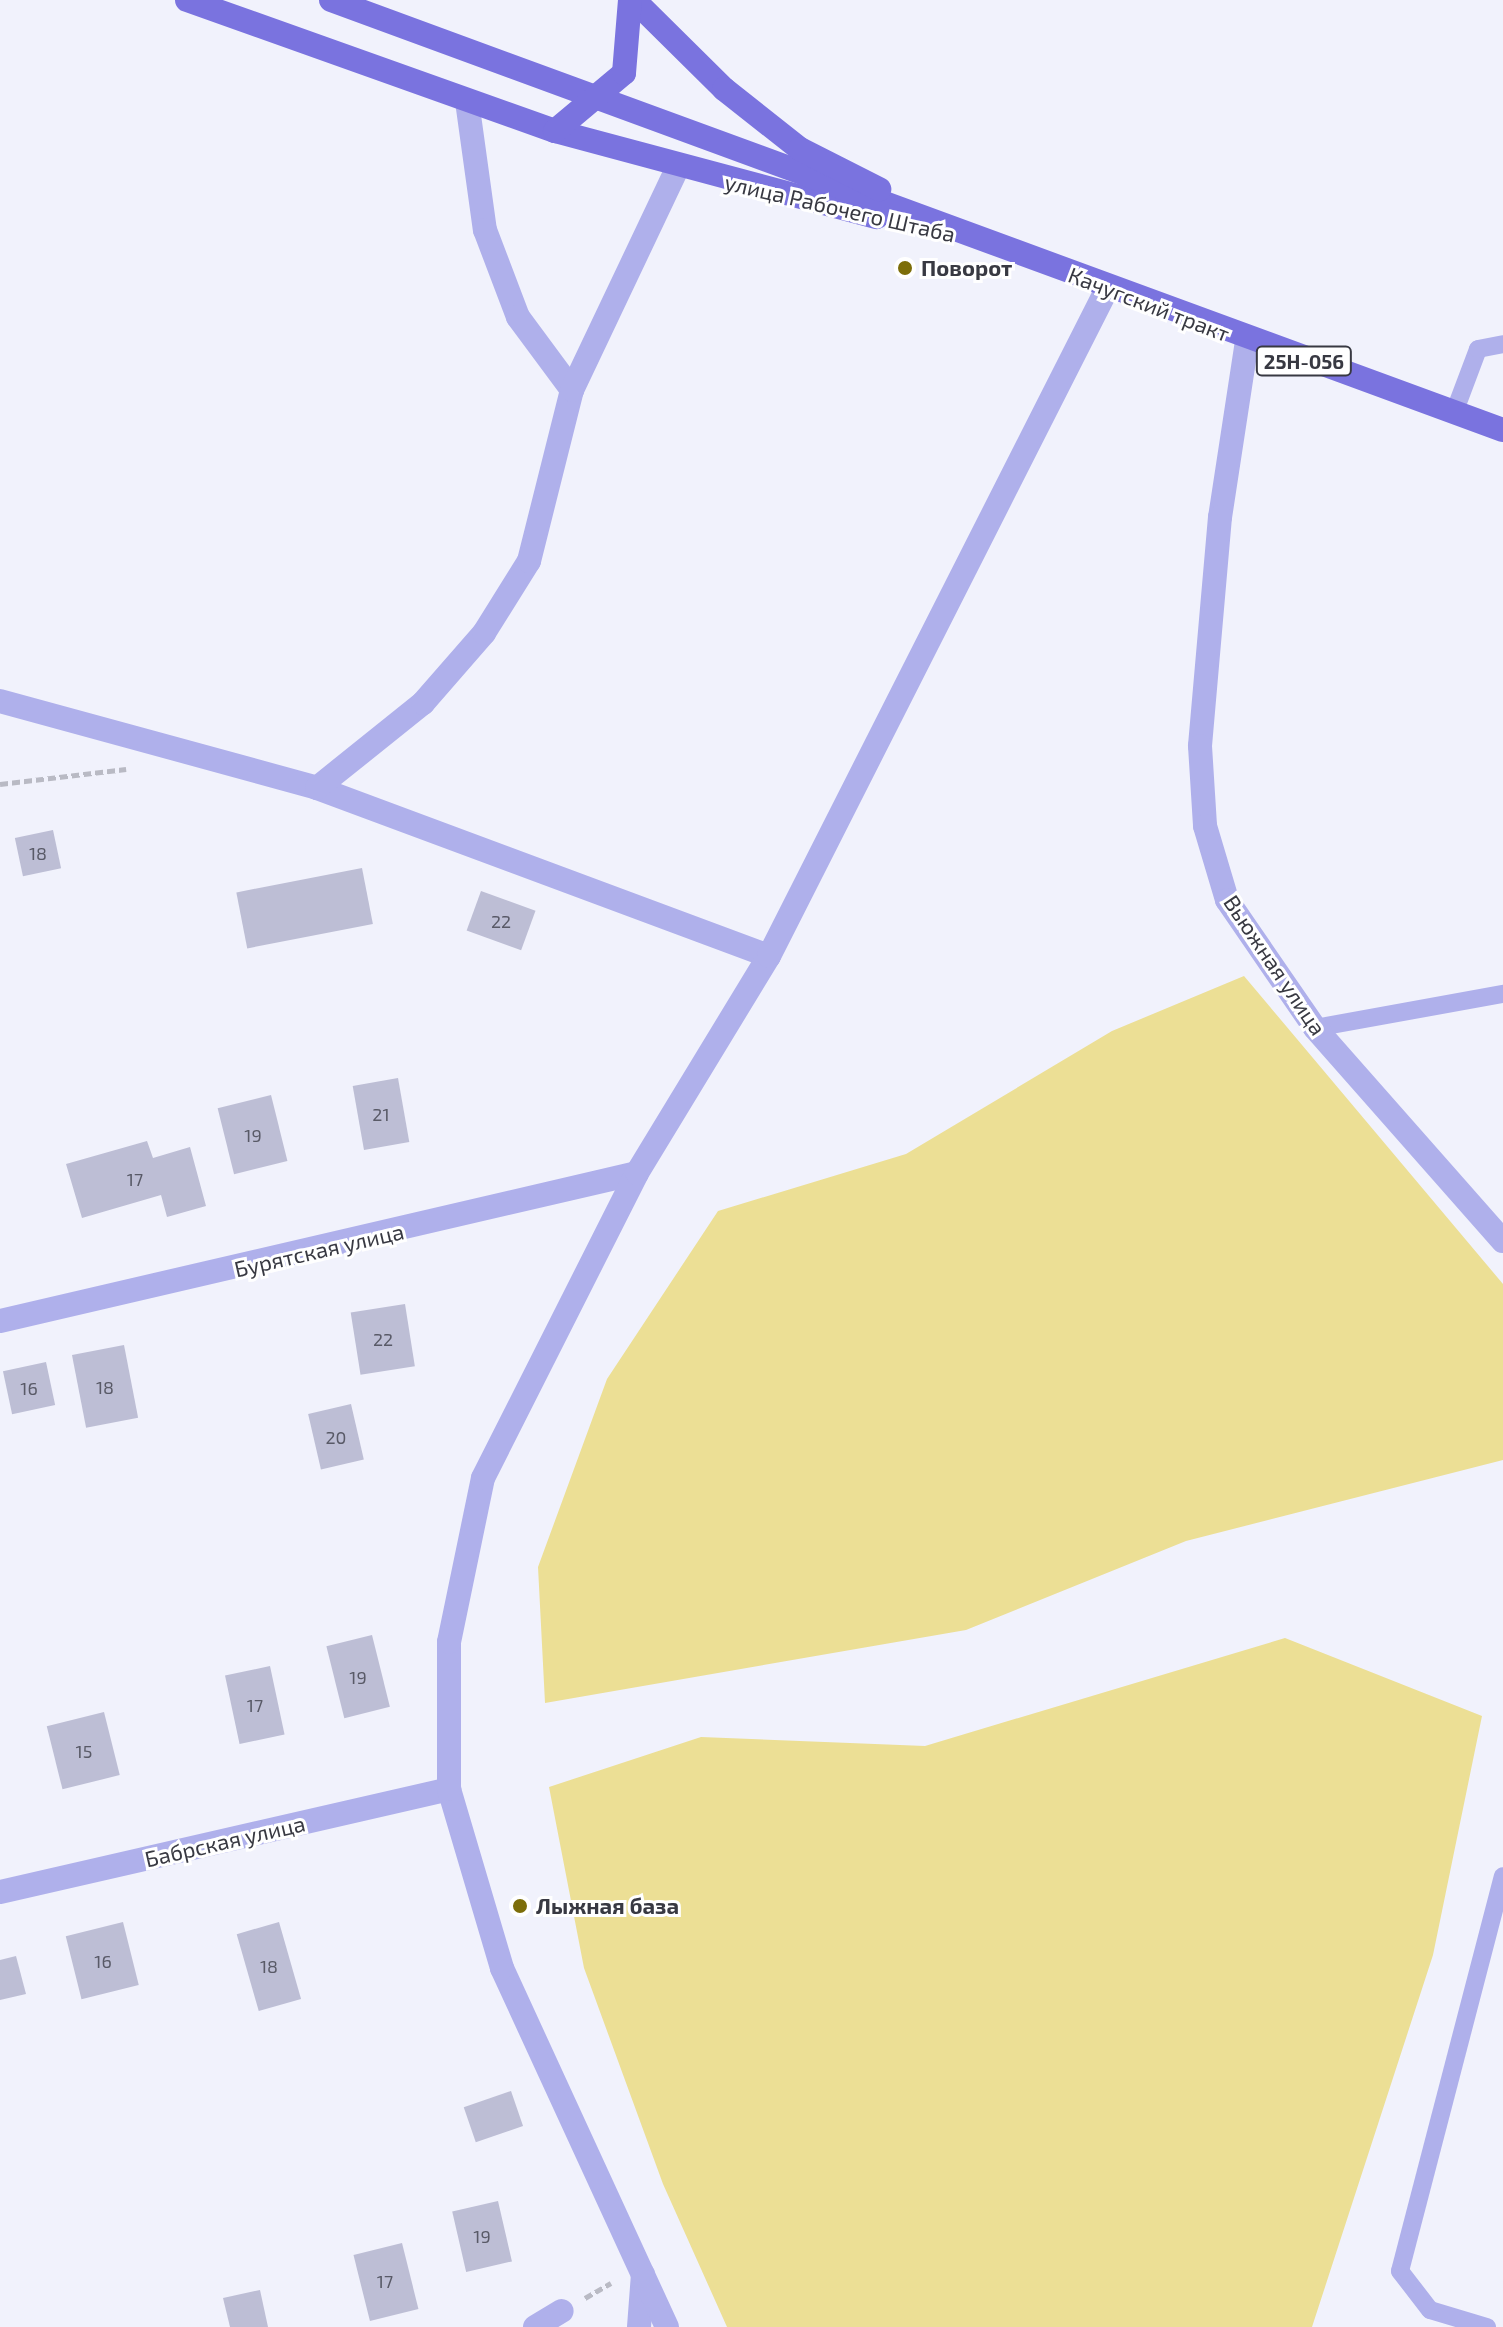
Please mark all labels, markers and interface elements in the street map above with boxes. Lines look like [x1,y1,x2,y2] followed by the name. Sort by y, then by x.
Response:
[722,169,958,247] street label: улица Рабочего Штаба
[921,255,1012,281] place label: Поворот
[896,259,914,277] marker: Поворот
[1065,261,1233,347] street label: Качугский тракт
[1254,345,1354,377] road number: 25Н-056
[29,842,47,864] house number: 18
[1218,890,1332,1040] street label: Вьюжная улица
[491,910,511,932] house number: 22
[372,1103,390,1125] house number: 21
[244,1124,262,1146] house number: 19
[127,1168,143,1190] house number: 17
[232,1218,406,1282] street label: Бурятская улица
[373,1328,393,1350] house number: 22
[96,1376,114,1398] house number: 18
[20,1377,38,1399] house number: 16
[326,1426,346,1448] house number: 20
[349,1666,367,1688] house number: 19
[247,1694,263,1716] house number: 17
[76,1740,92,1762] house number: 15
[142,1810,308,1872] street label: Бабрская улица
[536,1893,679,1919] place label: Лыжная база
[511,1897,529,1915] marker: Лыжная база
[94,1950,112,1972] house number: 16
[260,1955,278,1977] house number: 18
[473,2225,491,2247] house number: 19
[377,2270,393,2292] house number: 17

